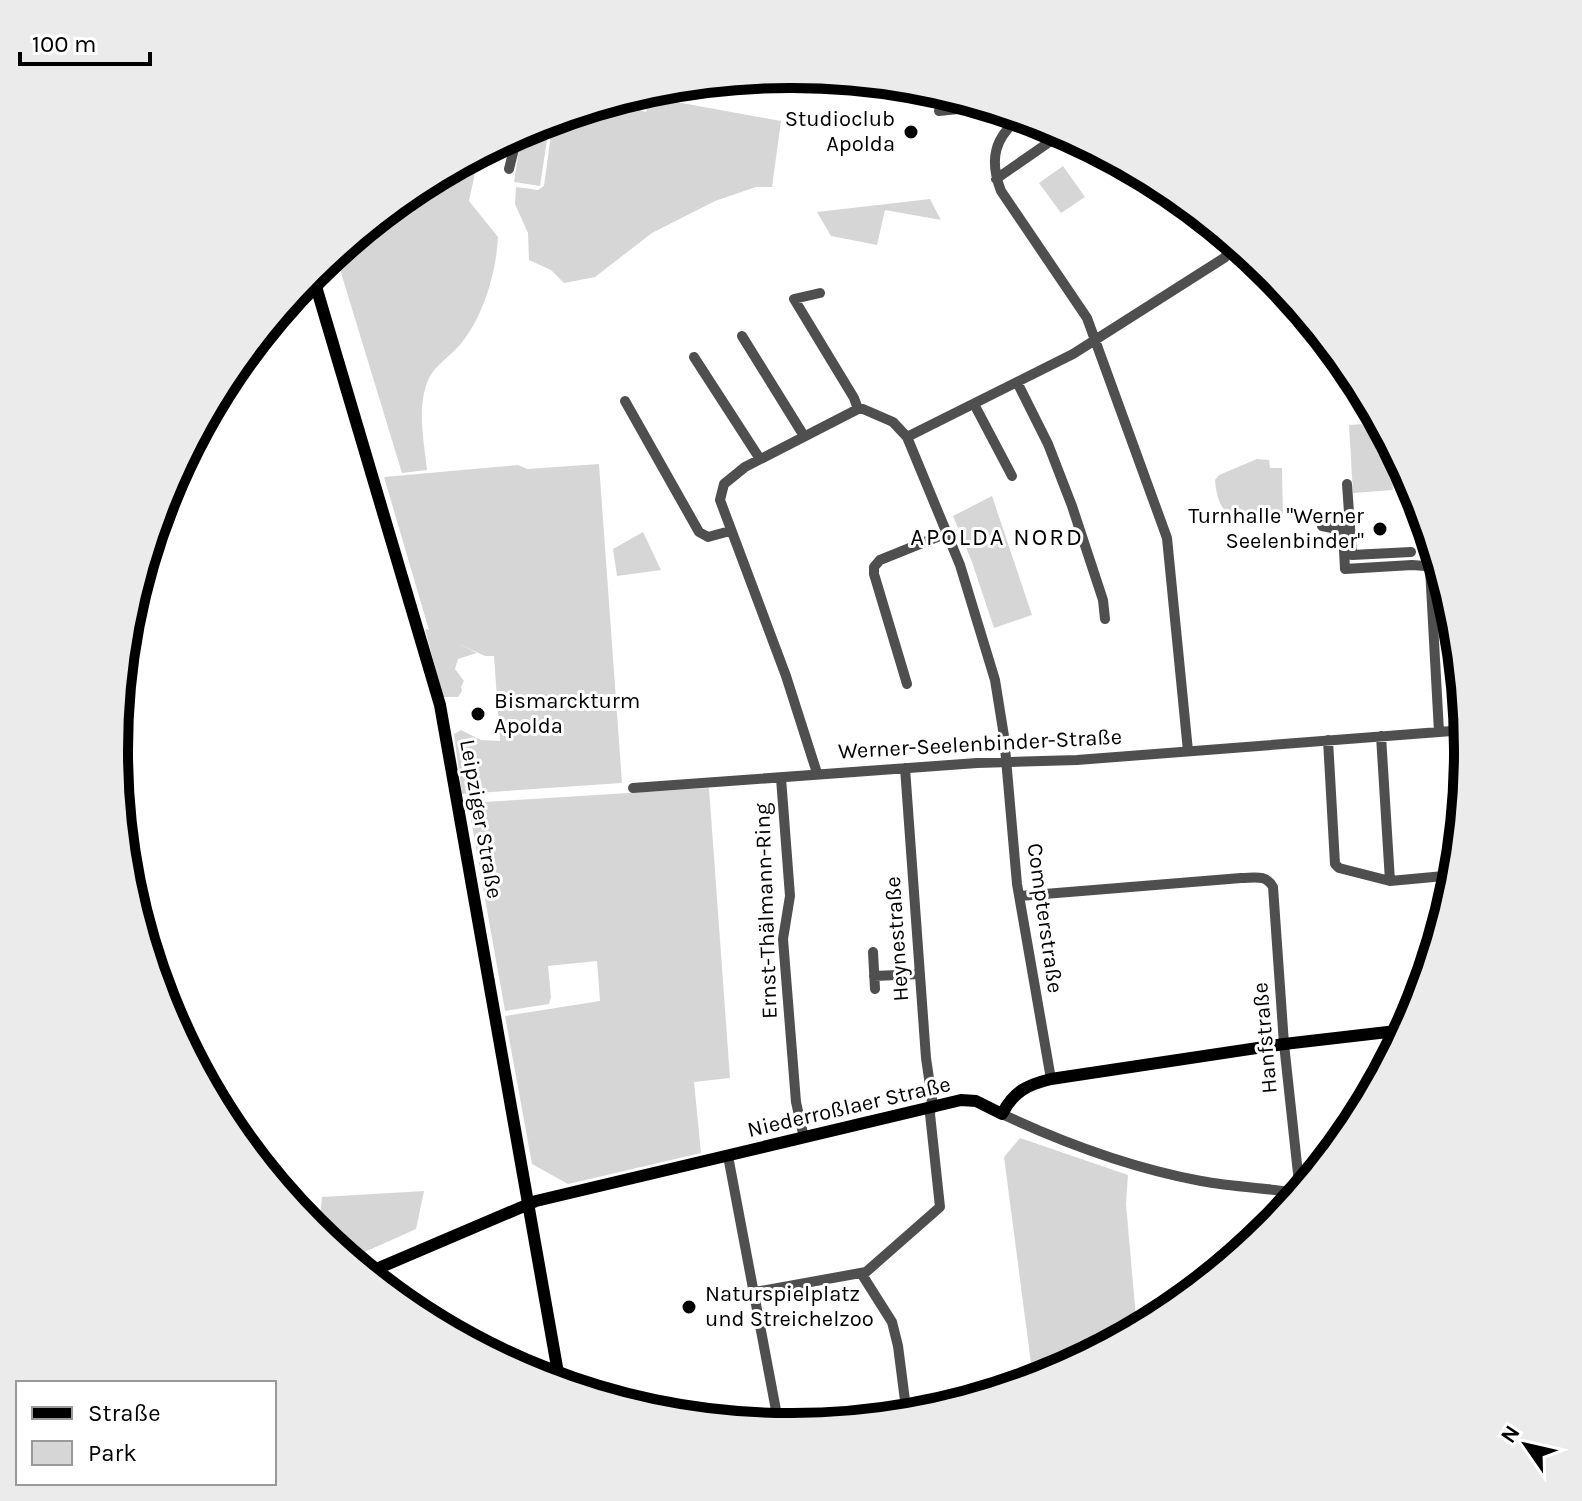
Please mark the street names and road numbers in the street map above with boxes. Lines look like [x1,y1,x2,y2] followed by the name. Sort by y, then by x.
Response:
[837,724,1123,764] street label: Werner-Seelenbinder-Straße
[454,737,508,901] street label: Leipziger Straße
[749,802,783,1020] street label: Ernst-Thälmann-Ring
[1022,841,1068,995] street label: Compterstraße
[880,875,914,1003] street label: Heynestraße
[1247,981,1283,1095] street label: Hanfstraße
[745,1071,953,1143] street label: Niederroßlaer Straße

